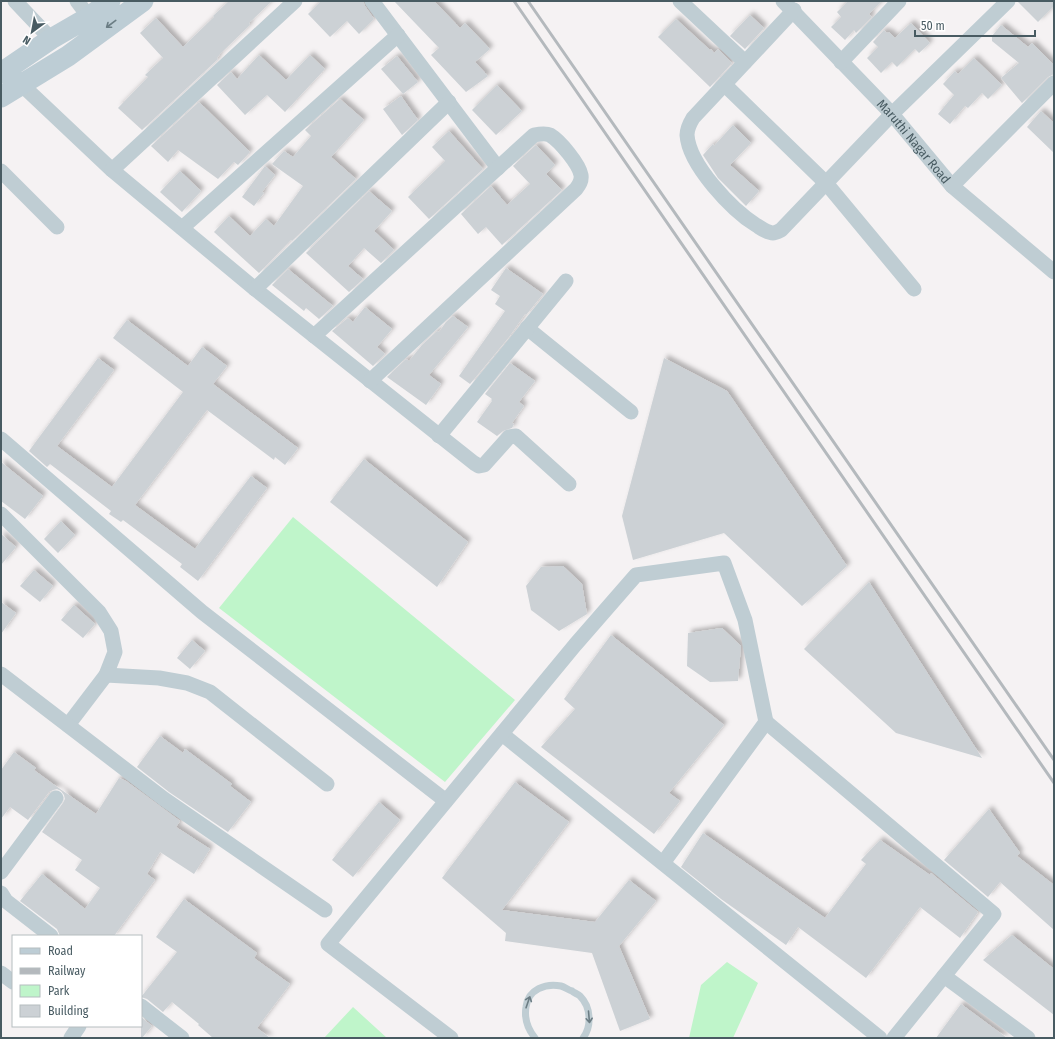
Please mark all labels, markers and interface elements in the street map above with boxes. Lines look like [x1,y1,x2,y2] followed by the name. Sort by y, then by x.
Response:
[12,12,52,52] north arrow
[915,12,1035,38] scale bar
[921,19,945,33] text: 50 m
[106,20,117,28] one-way arrow
[21,33,33,47] text: N
[874,96,954,187] street label: Maruthi Nagar Road
[12,935,142,1027] legend
[48,944,73,958] text: Road
[48,964,86,978] text: Railway
[48,984,70,998] text: Park
[525,995,532,1008] one-way arrow
[48,1004,89,1018] text: Building
[585,1010,592,1023] one-way arrow

